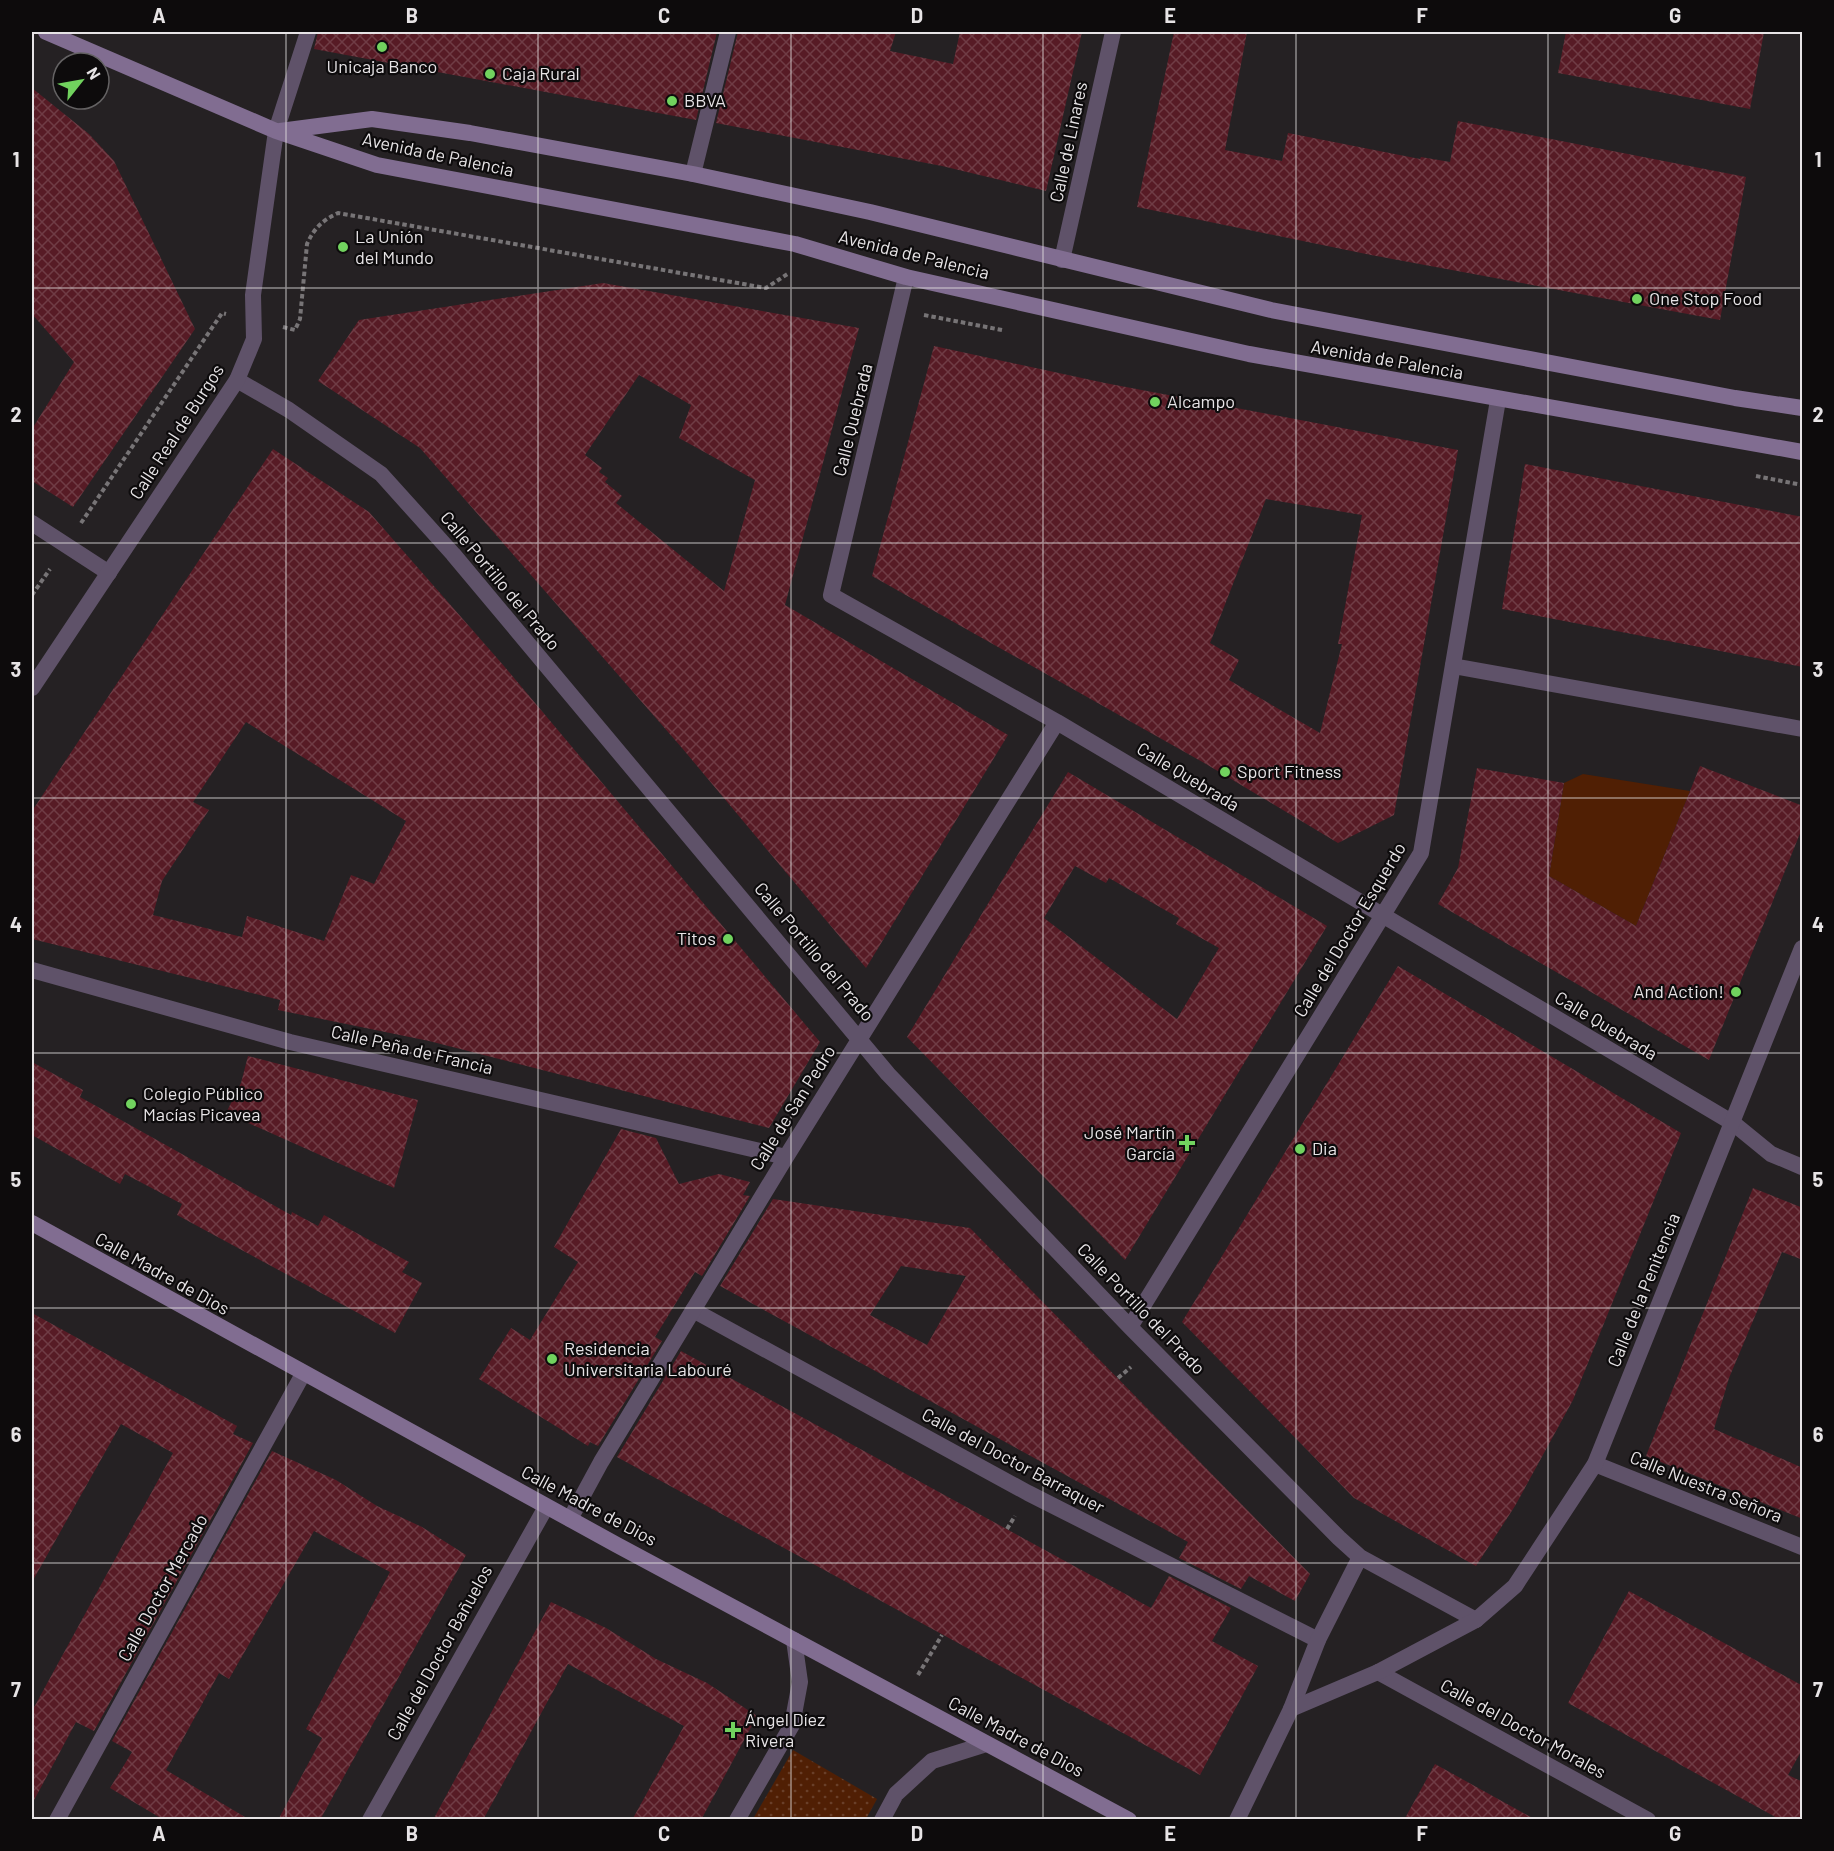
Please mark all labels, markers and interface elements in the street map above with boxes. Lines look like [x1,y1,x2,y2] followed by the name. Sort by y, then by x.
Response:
[152,3,166,27] text: A
[406,3,418,27] text: B
[658,3,670,27] text: C
[911,3,923,27] text: D
[1164,3,1176,27] text: E
[1416,3,1428,27] text: F
[1669,3,1681,27] text: G
[375,40,389,54] marker: Unicaja Banco
[51,51,111,111] north arrow
[327,55,437,77] place label: Unicaja Banco
[502,62,580,84] place label: Caja Rural
[83,64,105,82] text: N
[483,67,497,81] marker: Caja Rural
[1045,79,1092,204] street label: Calle de Linares
[684,89,726,111] place label: BBVA
[665,94,679,108] marker: BBVA
[360,127,516,181] street label: Avenida de Palencia
[12,147,20,171] text: 1
[1814,147,1822,171] text: 1
[355,225,434,268] place label: La Unión del Mundo
[837,225,992,283] street label: Avenida de Palencia
[336,240,350,254] marker: La Unión del Mundo
[1649,287,1762,309] place label: One Stop Food
[1630,292,1644,306] marker: One Stop Food
[1309,335,1465,383] street label: Avenida de Palencia
[124,360,228,503] street label: Calle Real de Burgos
[827,361,877,479] street label: Calle Quebrada
[1167,390,1235,412] place label: Alcampo
[1148,395,1162,409] marker: Alcampo
[10,402,22,426] text: 2
[1812,402,1824,426] text: 2
[436,506,565,654] street label: Calle Portillo del Prado
[11,657,21,681] text: 3
[1813,657,1823,681] text: 3
[1133,737,1244,815] street label: Calle Quebrada
[1237,760,1342,782] place label: Sport Fitness
[1218,765,1232,779] marker: Sport Fitness
[1288,838,1410,1021] street label: Calle del Doctor Esquerdo
[750,877,879,1025] street label: Calle Portillo del Prado
[10,912,22,936] text: 4
[1812,912,1824,936] text: 4
[677,927,716,949] place label: Titos
[721,932,735,946] marker: Titos
[1634,980,1724,1002] place label: And Action!
[1729,985,1743,999] marker: And Action!
[1551,986,1662,1064] street label: Calle Quebrada
[329,1020,495,1078] street label: Calle Peña de Francia
[745,1041,840,1174] street label: Calle de San Pedro
[143,1082,263,1125] place label: Colegio Público Macías Picavea
[124,1097,138,1111] marker: Colegio Público Macías Picavea
[1084,1121,1175,1164] place label: José Martín García
[1180,1136,1194,1150] marker: José Martín García
[1312,1137,1337,1159] place label: Dia
[1293,1142,1307,1156] marker: Dia
[11,1167,22,1191] text: 5
[1813,1167,1824,1191] text: 5
[1602,1209,1684,1370] street label: Calle de la Penitencia
[91,1227,234,1319] street label: Calle Madre de Dios
[1073,1238,1210,1379] street label: Calle Portillo del Prado
[564,1337,732,1380] place label: Residencia Universitaria Labouré
[545,1352,559,1366] marker: Residencia Universitaria Labouré
[918,1403,1109,1518] street label: Calle del Doctor Barraquer
[11,1422,22,1446] text: 6
[1813,1422,1824,1446] text: 6
[1627,1445,1786,1527] street label: Calle Nuestra Señora
[518,1460,661,1550] street label: Calle Madre de Dios
[112,1510,212,1665] street label: Calle Doctor Mercado
[382,1561,497,1744] street label: Calle del Doctor Bañuelos
[1437,1673,1610,1783] street label: Calle del Doctor Morales
[11,1677,21,1701] text: 7
[1813,1677,1823,1701] text: 7
[945,1691,1088,1781] street label: Calle Madre de Dios
[745,1708,825,1751] place label: Ángel Díez Rivera
[726,1723,740,1737] marker: Ángel Díez Rivera
[152,1821,166,1845] text: A
[406,1821,418,1845] text: B
[658,1821,670,1845] text: C
[911,1821,923,1845] text: D
[1164,1821,1176,1845] text: E
[1416,1821,1428,1845] text: F
[1669,1821,1681,1845] text: G

